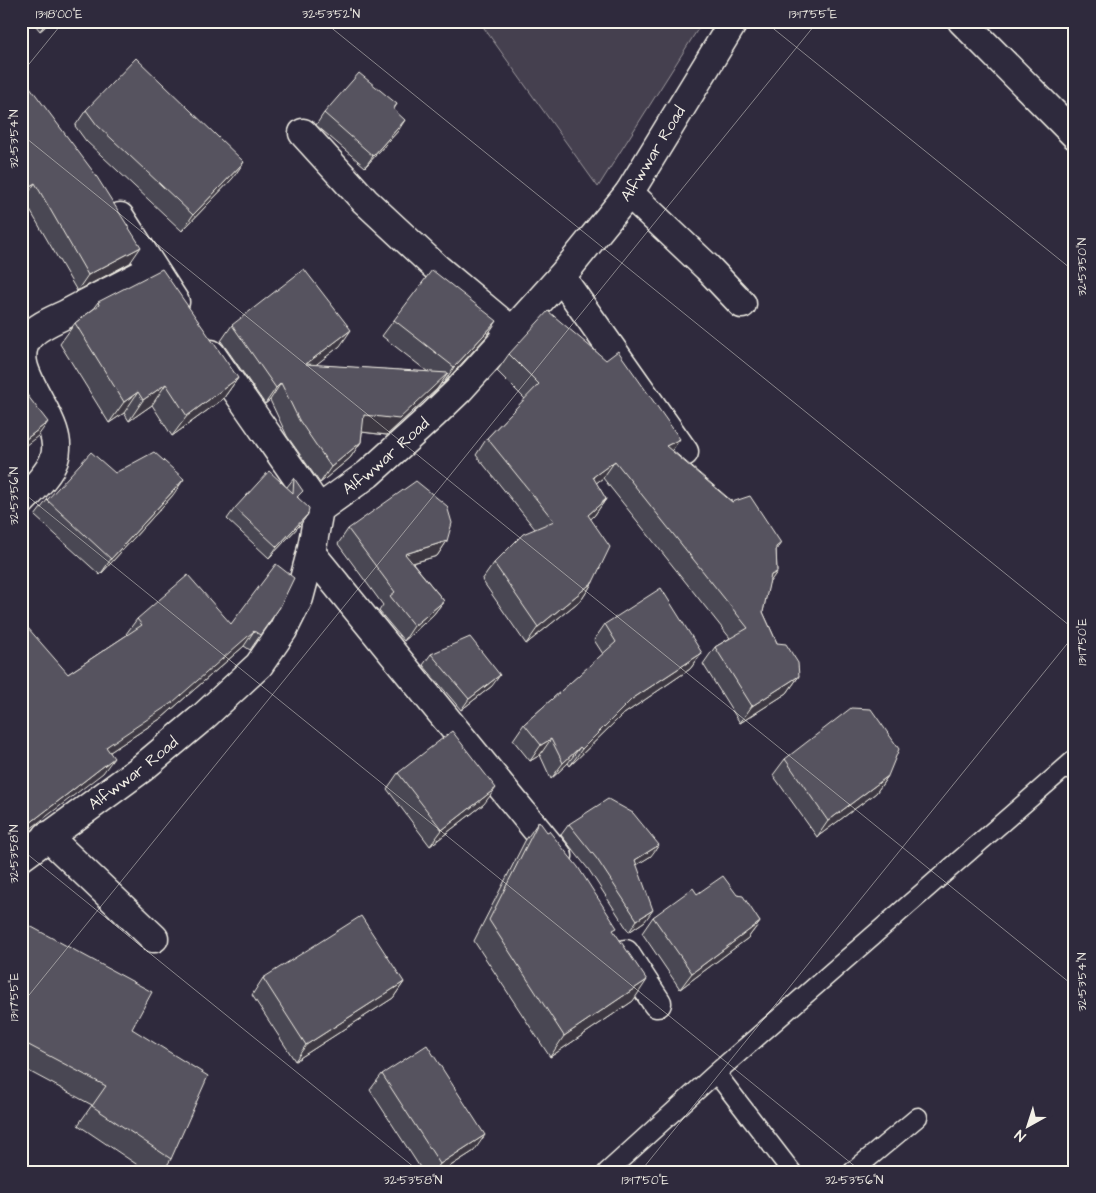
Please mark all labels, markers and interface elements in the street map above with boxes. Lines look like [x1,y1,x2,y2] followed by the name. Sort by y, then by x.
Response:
[36,6,82,23] text: 13°18'00"E
[302,6,360,23] text: 32°53'52"N
[789,6,837,23] text: 13°17'55"E
[615,102,691,206] street label: Alfwwar Road
[6,109,23,169] text: 32°53'54"N
[1074,237,1091,296] text: 32°53'50"N
[338,413,434,500] street label: Alfwwar Road
[6,466,23,525] text: 32°53'56"N
[1074,618,1091,666] text: 13°17'50"E
[84,731,183,815] street label: Alfwwar Road
[6,824,23,883] text: 32°53'58"N
[1074,952,1091,1012] text: 32°53'54"N
[6,973,23,1021] text: 13°17'55"E
[1004,1100,1054,1150] north arrow
[1011,1125,1030,1146] text: N
[384,1172,443,1189] text: 32°53'58"N
[621,1172,669,1189] text: 13°17'50"E
[825,1172,884,1189] text: 32°53'56"N

